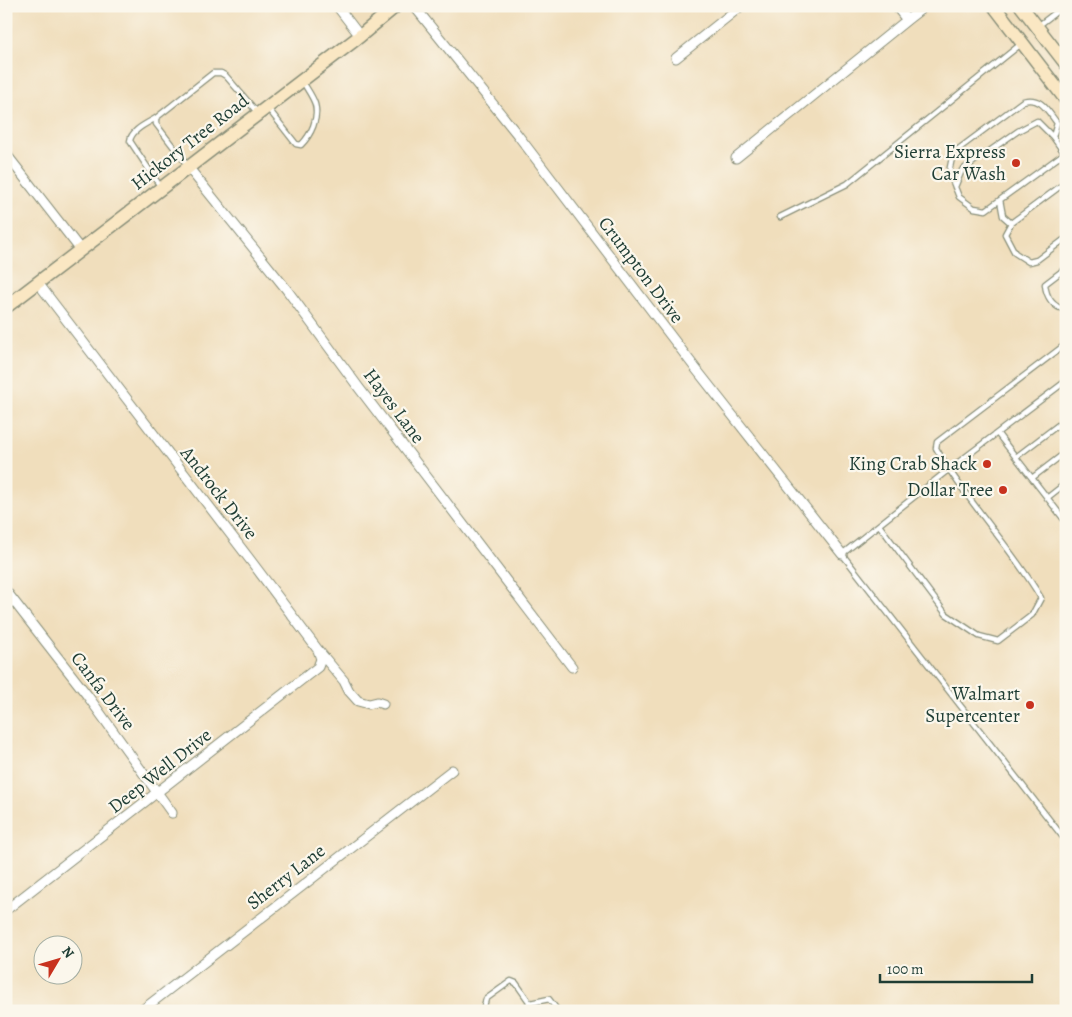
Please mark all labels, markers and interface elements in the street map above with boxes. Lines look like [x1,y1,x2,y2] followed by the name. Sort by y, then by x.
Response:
[126,87,255,196] street label: Hickory Tree Road
[894,139,1006,187] place label: Sierra Express Car Wash
[1010,157,1022,169] marker: Sierra Express Car Wash
[592,211,690,329] street label: Crumpton Drive
[357,363,431,449] street label: Hayes Lane
[174,440,264,545] street label: Androck Drive
[849,451,978,477] place label: King Crab Shack
[981,458,993,470] marker: King Crab Shack
[907,477,993,503] place label: Dollar Tree
[997,484,1009,496] marker: Dollar Tree
[65,646,141,736] street label: Canfa Drive
[925,681,1020,729] place label: Walmart Supercenter
[1024,699,1036,711] marker: Walmart Supercenter
[103,722,217,820] street label: Deep Well Drive
[241,838,331,916] street label: Sherry Lane
[32,934,82,984] north arrow
[57,942,78,962] text: N
[880,952,1032,984] scale bar
[887,959,924,979] text: 100 m

